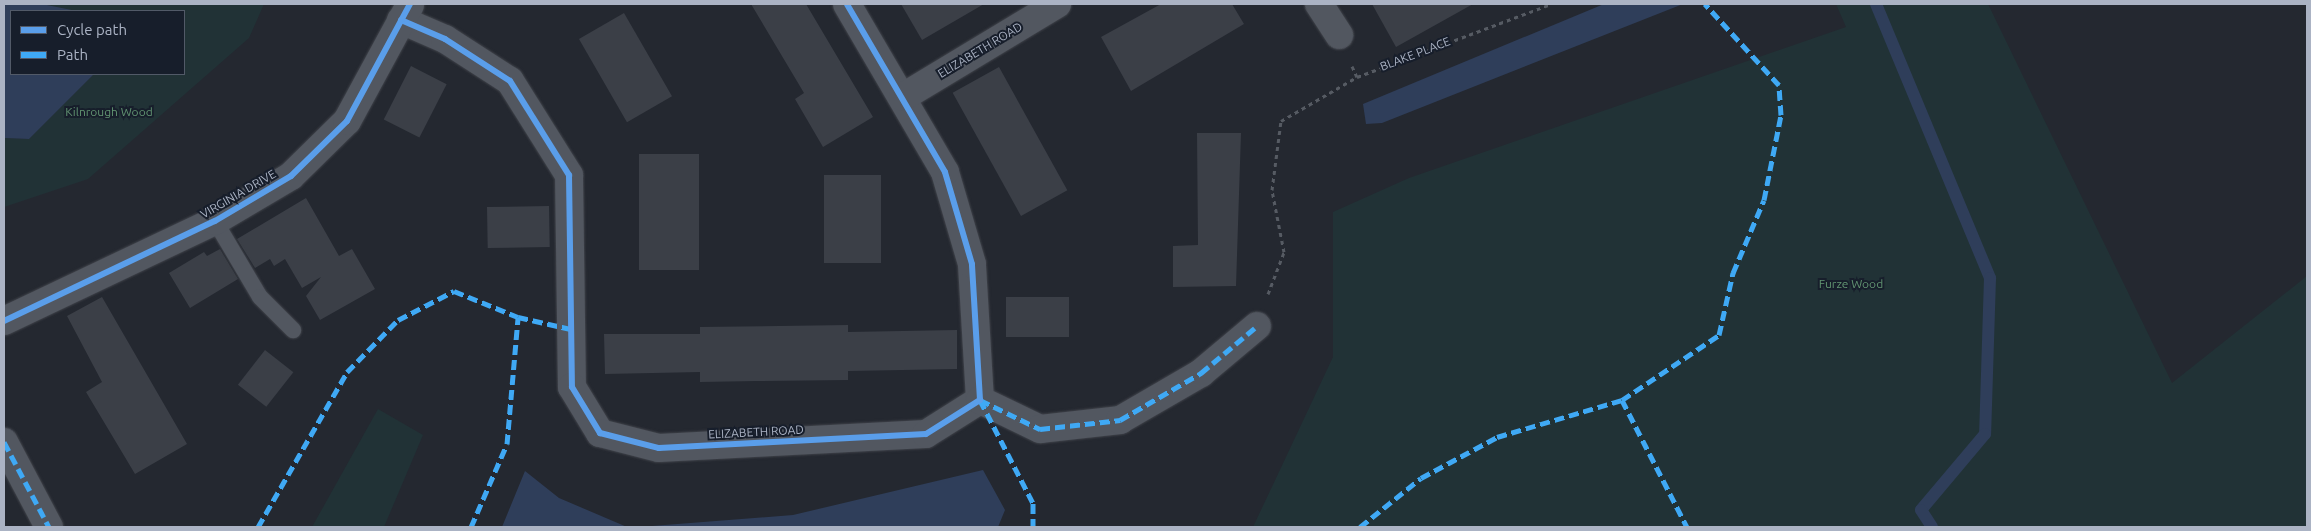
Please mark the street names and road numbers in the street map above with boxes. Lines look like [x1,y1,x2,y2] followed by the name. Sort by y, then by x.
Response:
[935,19,1025,81] street label: ELIZABETH ROAD
[1378,34,1452,74] street label: BLAKE PLACE
[198,167,278,221] street label: VIRGINIA DRIVE
[708,422,804,442] street label: ELIZABETH ROAD

